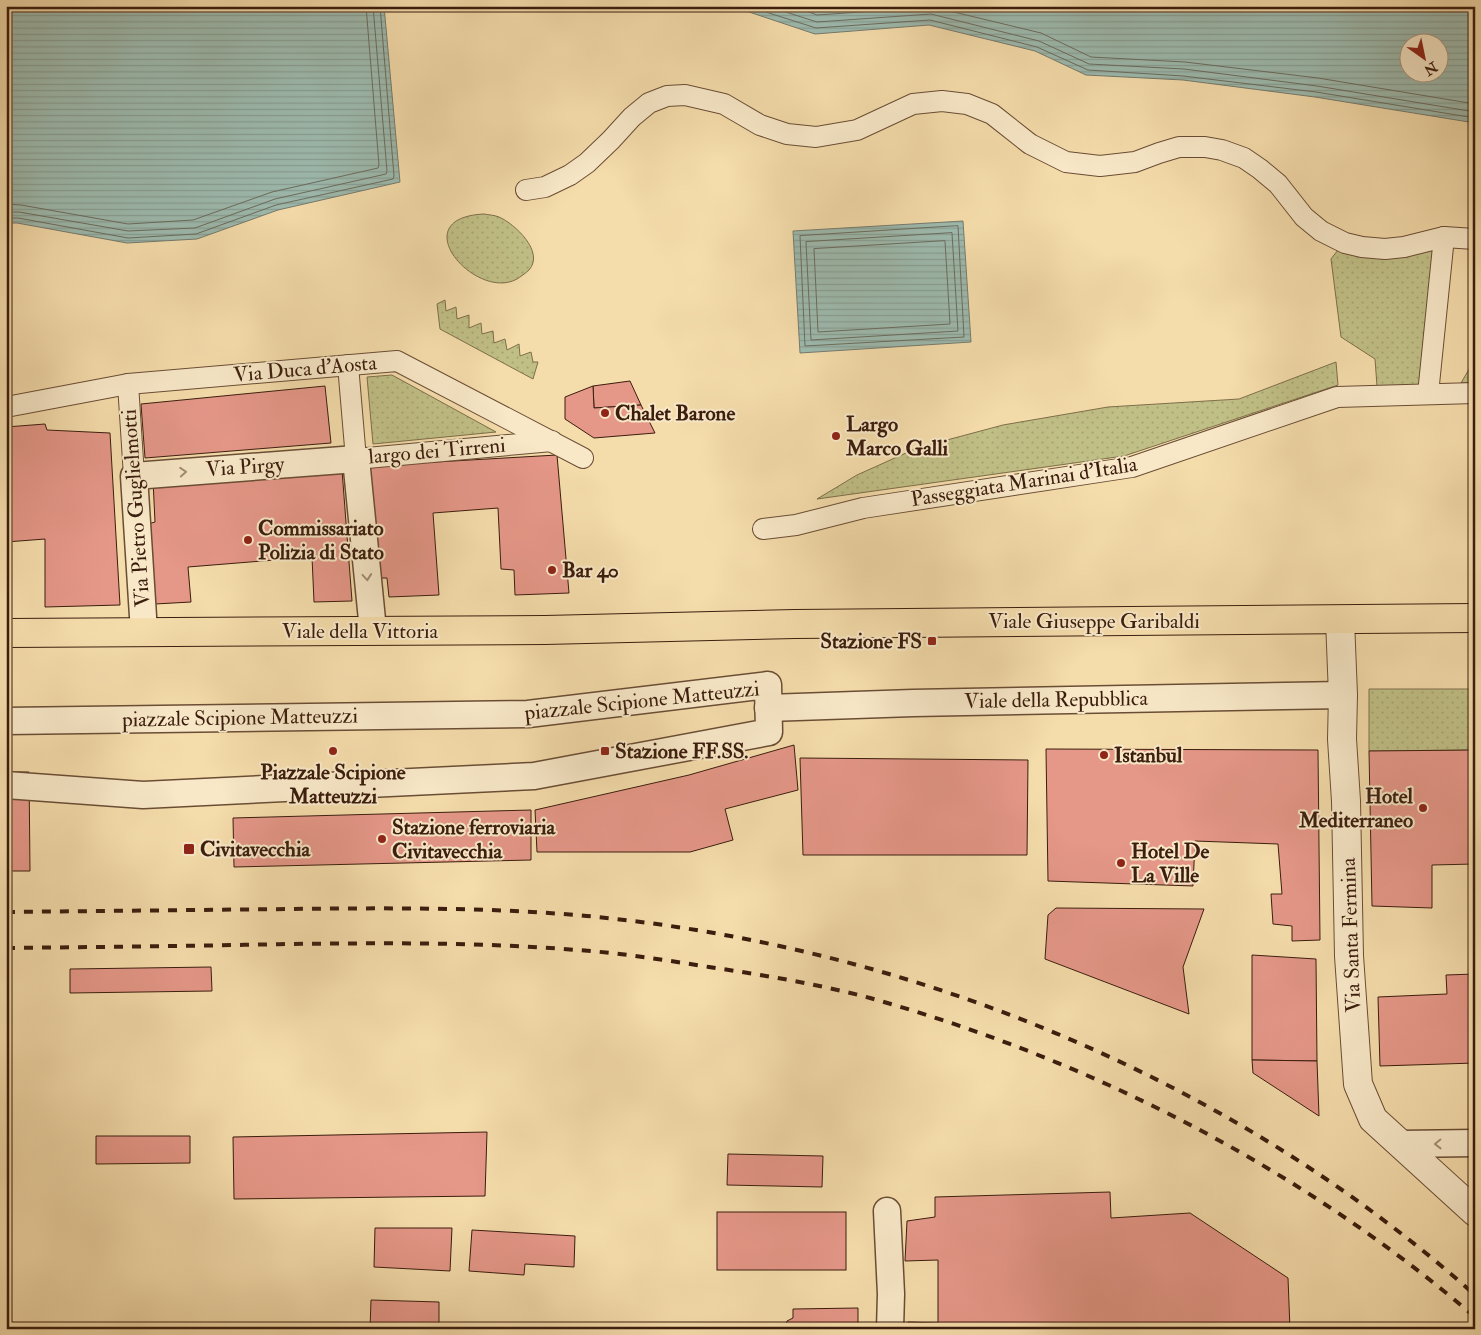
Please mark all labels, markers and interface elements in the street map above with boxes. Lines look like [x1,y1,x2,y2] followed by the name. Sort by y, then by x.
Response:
[1398,32,1448,82] north arrow
[1421,57,1442,79] text: N
[232,349,378,389] street label: Via Duca d'Aosta
[615,400,735,427] place label: Chalet Barone
[599,407,611,419] marker: Chalet Barone
[116,408,156,608] street label: Via Pietro Guglielmotti
[845,411,949,462] place label: Largo Marco Galli
[830,430,842,442] marker: Largo Marco Galli
[367,432,507,470] street label: largo dei Tirreni
[205,451,286,483] street label: Via Pirgy
[909,451,1140,513] street label: Passeggiata Marinai d'Italia
[179,467,187,478] one-way arrow
[258,515,384,566] place label: Commissariato Polizia di Stato
[242,534,254,546] marker: Commissariato Polizia di Stato
[562,557,619,584] place label: Bar 40
[546,564,558,576] marker: Bar 40
[362,573,373,581] one-way arrow
[988,608,1200,635] street label: Viale Giuseppe Garibaldi
[282,618,439,645] street label: Viale della Vittoria
[820,628,922,655] place label: Stazione FS
[926,635,938,647] marker: Stazione FS
[522,675,761,727] street label: piazzale Scipione Matteuzzi
[964,685,1149,715] street label: Viale della Repubblica
[121,702,359,734] street label: piazzale Scipione Matteuzzi
[615,738,748,765] place label: Stazione FF.SS.
[1114,742,1183,769] place label: Istanbul
[327,745,339,757] marker: Piazzale Scipione Matteuzzi
[599,745,611,757] marker: Stazione FF.SS.
[1098,749,1110,761] marker: Istanbul
[260,759,406,810] place label: Piazzale Scipione Matteuzzi
[1298,783,1414,834] place label: Hotel Mediterraneo
[1417,802,1429,814] marker: Hotel Mediterraneo
[392,814,557,865] place label: Stazione ferroviaria Civitavecchia
[376,833,388,845] marker: Stazione ferroviaria Civitavecchia
[200,836,311,863] place label: Civitavecchia
[1131,838,1210,889] place label: Hotel De La Ville
[182,842,196,856] marker: Civitavecchia
[1115,857,1127,869] marker: Hotel De La Ville
[1335,857,1367,1013] street label: Via Santa Fermina
[1434,1139,1442,1149] one-way arrow

